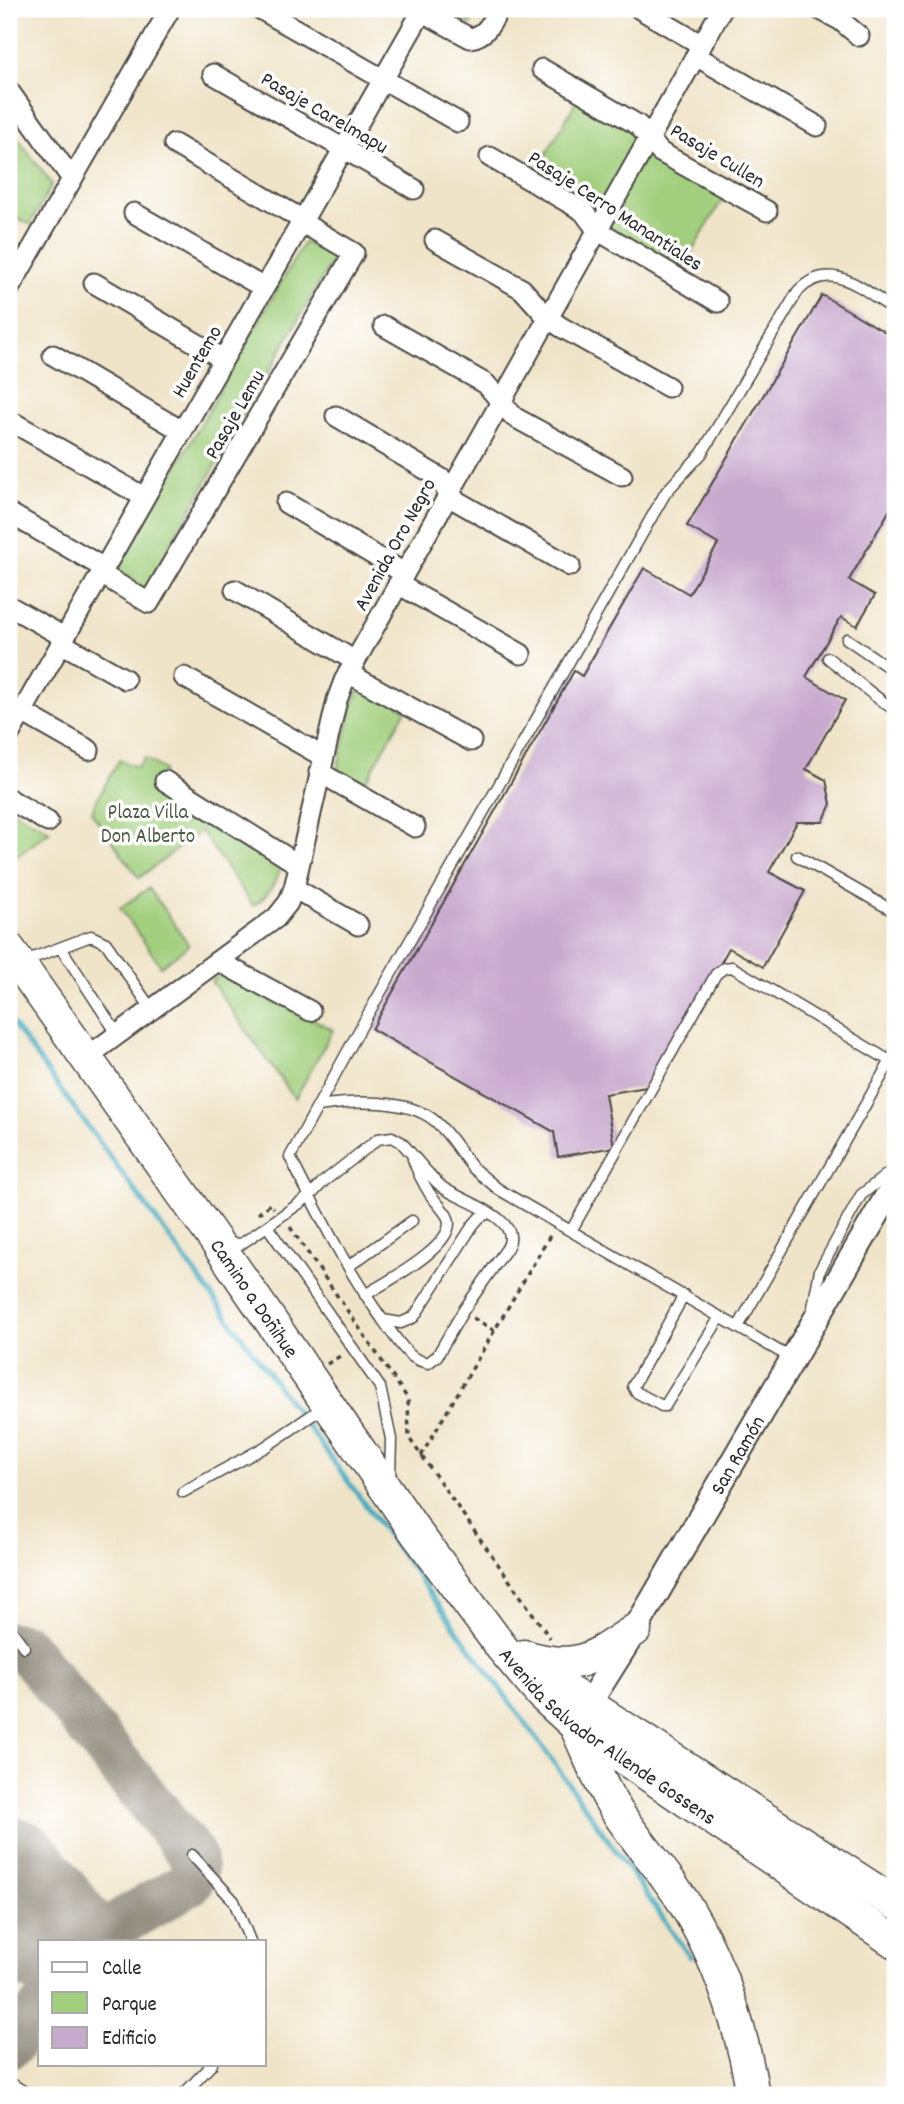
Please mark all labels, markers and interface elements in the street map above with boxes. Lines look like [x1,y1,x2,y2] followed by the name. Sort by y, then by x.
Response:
[254,66,393,163] street label: Pasaje Carelmapu
[663,117,770,198] street label: Pasaje Cullen
[521,145,708,280] street label: Pasaje Cerro Manantiales
[166,321,231,404] street label: Huentemo
[199,365,274,466] street label: Pasaje Lemu
[348,474,445,617] street label: Avenida Oro Negro
[101,799,195,853] park label: Plaza Villa Don Alberto
[201,1234,304,1365] street label: Camino a Doñihue
[705,1411,774,1501] street label: San Ramón
[490,1642,721,1834] street label: Avenida Salvador Allende Gossens
[38,1940,266,2066] legend
[102,1955,141,1985] text: Calle
[102,1991,157,2021] text: Parque
[102,2025,157,2055] text: Edificio

